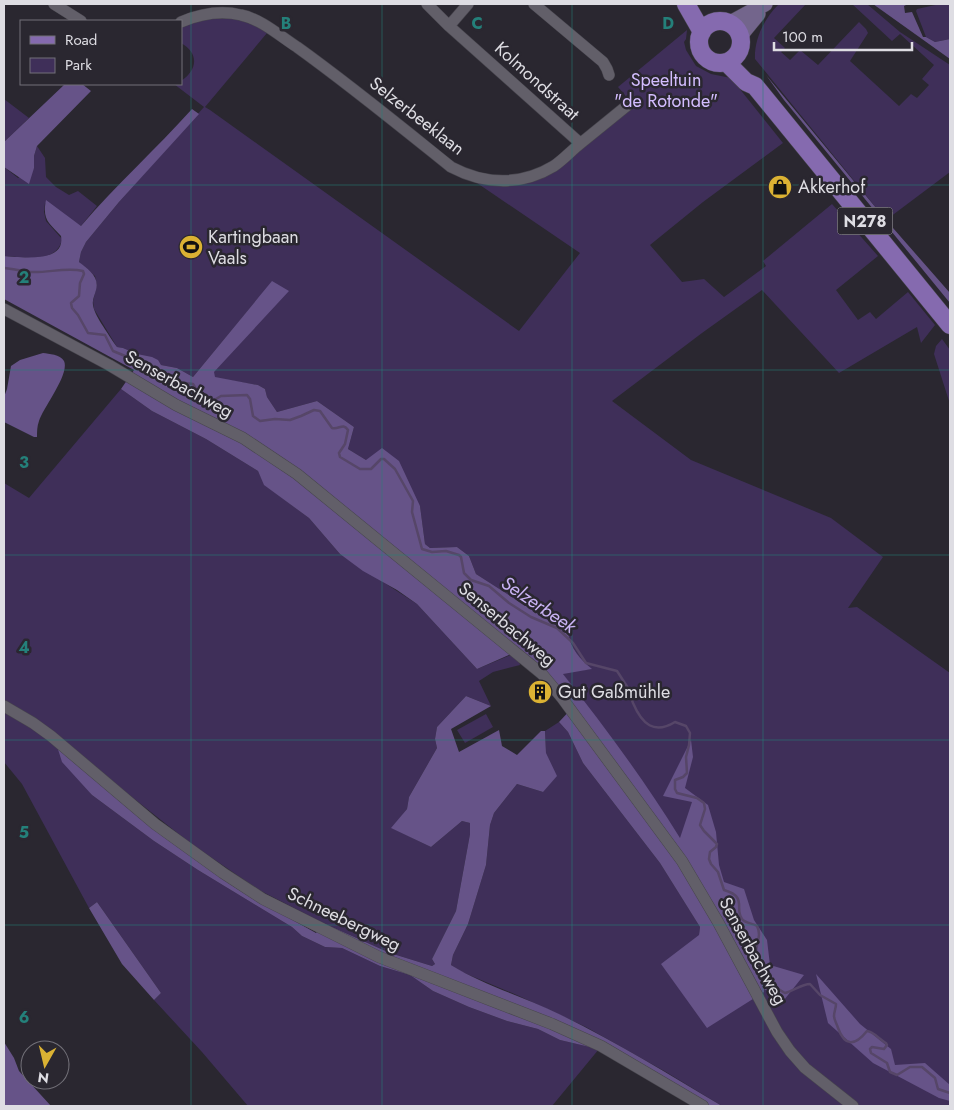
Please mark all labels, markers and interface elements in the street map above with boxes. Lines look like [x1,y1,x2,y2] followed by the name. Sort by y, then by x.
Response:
[281,12,291,35] text: B
[471,12,483,35] text: C
[662,12,674,35] text: D
[20,20,182,85] legend
[774,20,912,52] scale bar
[782,26,823,48] text: 100 m
[65,29,97,51] text: Road
[489,36,586,127] street label: Kolmondstraat
[65,54,92,76] text: Park
[614,67,718,114] park label: Speeltuin "de Rotonde"
[364,71,470,161] street label: Selzerbeeklaan
[767,174,793,200] shop icon: Akkerhof
[798,174,866,200] place label: Akkerhof
[838,208,892,235] road number: N278
[208,224,299,271] place label: Kartingbaan Vaals
[178,234,204,260] sports icon: Kartingbaan Vaals
[19,266,29,289] text: 2
[120,344,238,424] street label: Senserbachweg
[19,451,29,474] text: 3
[496,569,582,640] water label: Selzerbeek
[453,576,561,672] street label: Senserbachweg
[18,636,30,659] text: 4
[527,679,553,705] building icon: Gut Gaßmühle
[558,679,670,705] place label: Gut Gaßmühle
[19,821,29,844] text: 5
[283,880,405,958] street label: Schneebergweg
[713,892,793,1010] street label: Senserbachweg
[19,1006,29,1029] text: 6
[20,1040,70,1090] north arrow
[36,1067,50,1089] text: N

